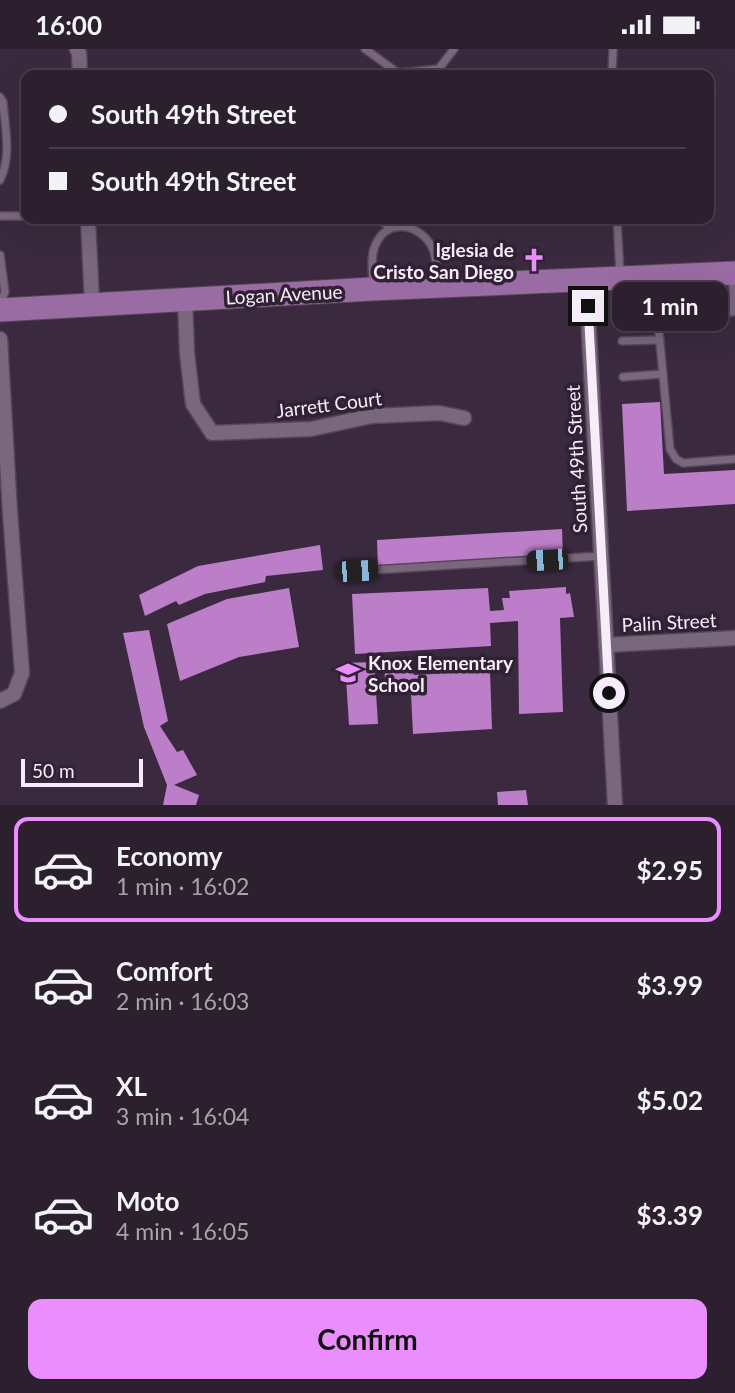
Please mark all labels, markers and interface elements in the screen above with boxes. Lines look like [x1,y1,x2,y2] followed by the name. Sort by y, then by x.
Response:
[35,9,102,41] text: 16:00
[91,98,296,130] text: South 49th Street
[91,165,296,197] text: South 49th Street
[373,238,514,283] place label: Iglesia de Cristo San Diego
[520,246,548,274] church icon: Iglesia de Cristo San Diego
[225,279,343,309] street label: Logan Avenue
[612,281,728,331] callout: 1 min
[572,290,604,322] route end
[641,292,699,320] text: 1 min
[561,384,591,534] street label: South 49th Street
[275,386,383,422] street label: Jarrett Court
[526,548,569,572] car
[336,559,379,583] car
[621,608,717,636] street label: Palin Street
[368,651,514,696] place label: Knox Elementary School
[334,659,362,687] school or university icon: Knox Elementary School
[593,677,625,709] route start
[21,756,144,788] scale bar
[32,759,75,782] text: 50 m
[32,838,95,901] icon: car
[116,840,222,872] text: Economy
[637,854,703,886] text: $2.95
[116,872,249,900] text: 1 min · 16:02
[32,953,95,1016] icon: car
[116,955,213,987] text: Comfort
[637,969,703,1001] text: $3.99
[116,987,249,1015] text: 2 min · 16:03
[32,1068,95,1131] icon: car
[116,1070,147,1102] text: XL
[637,1084,703,1116] text: $5.02
[116,1102,249,1130] text: 3 min · 16:04
[32,1183,95,1246] icon: car
[116,1185,179,1217] text: Moto
[637,1199,703,1231] text: $3.39
[116,1217,249,1245] text: 4 min · 16:05
[28,1299,707,1379] button: Confirm

